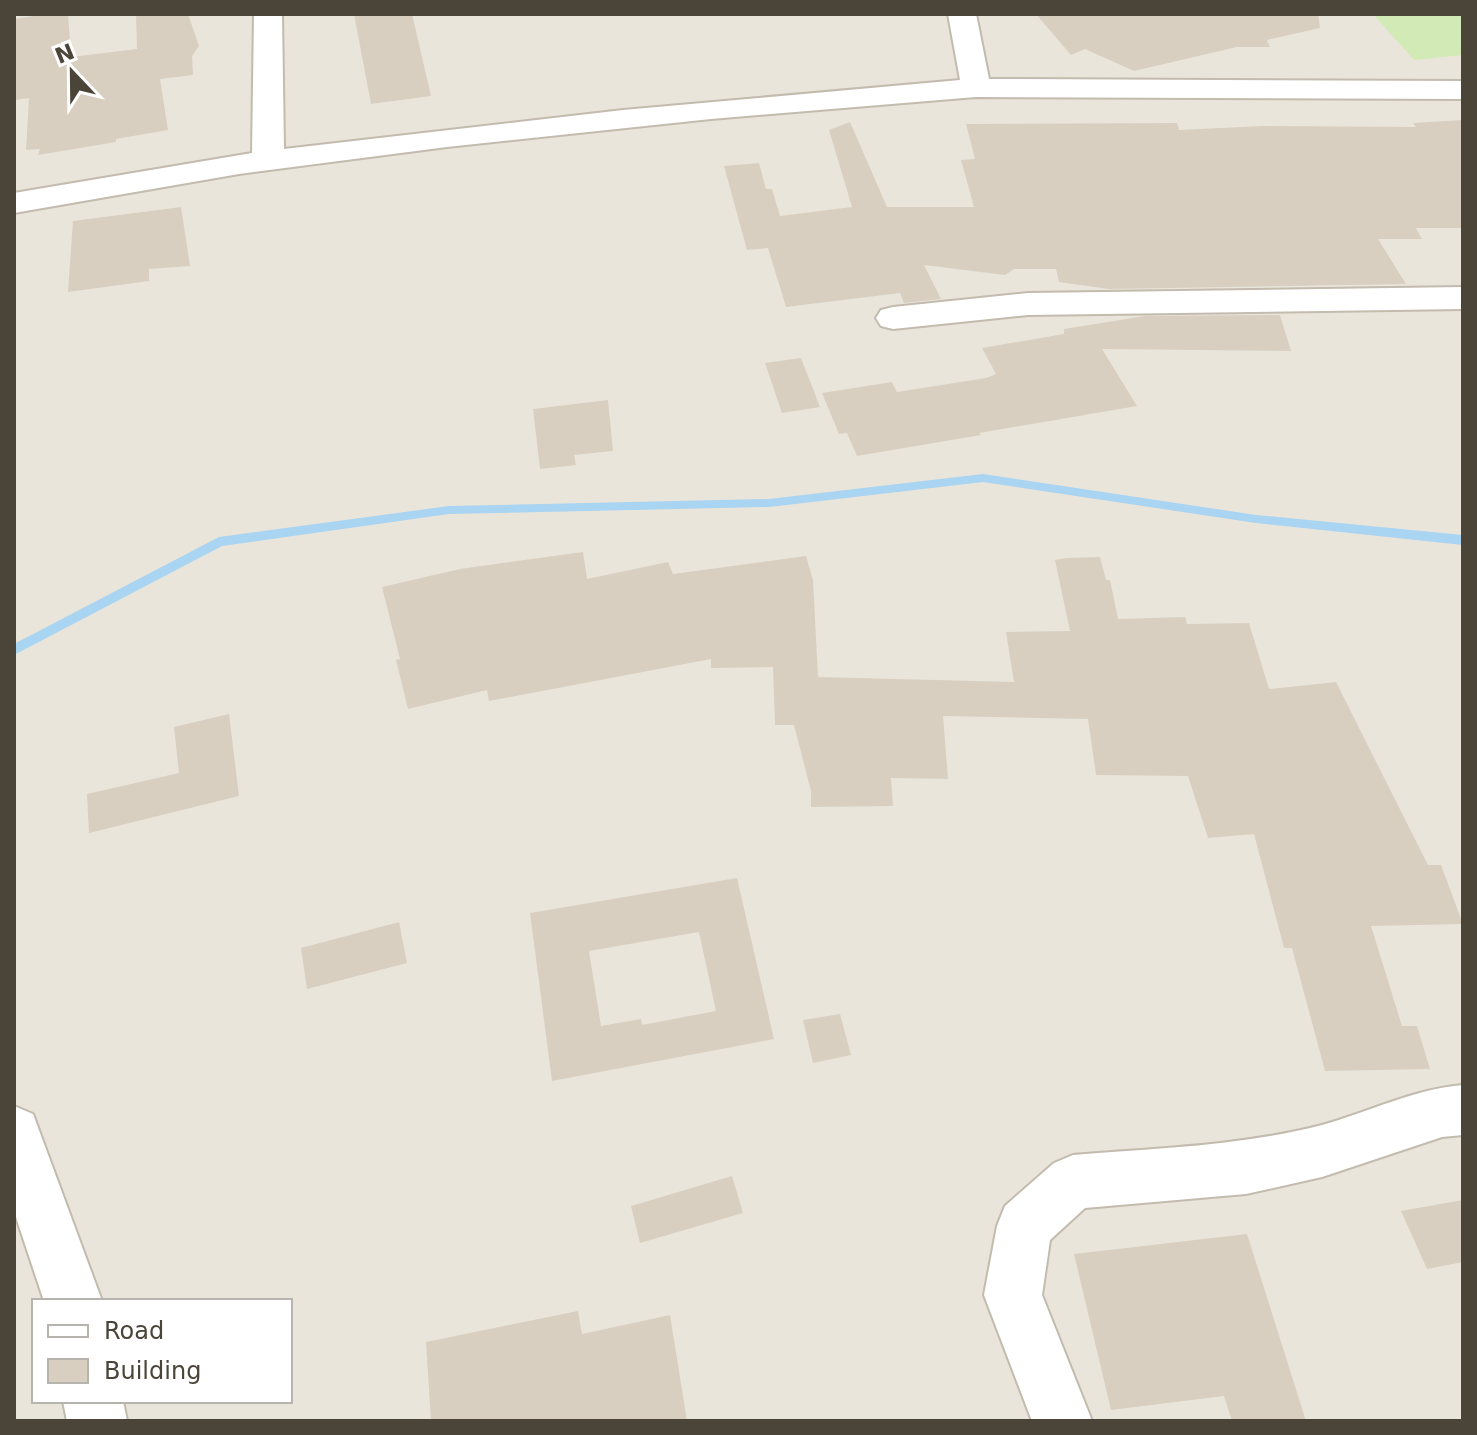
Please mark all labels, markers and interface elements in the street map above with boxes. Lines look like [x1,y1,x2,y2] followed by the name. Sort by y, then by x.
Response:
[32,32,112,112] north arrow
[51,39,78,69] text: N
[32,1299,292,1403] legend
[104,1317,164,1345] text: Road
[104,1357,201,1385] text: Building

